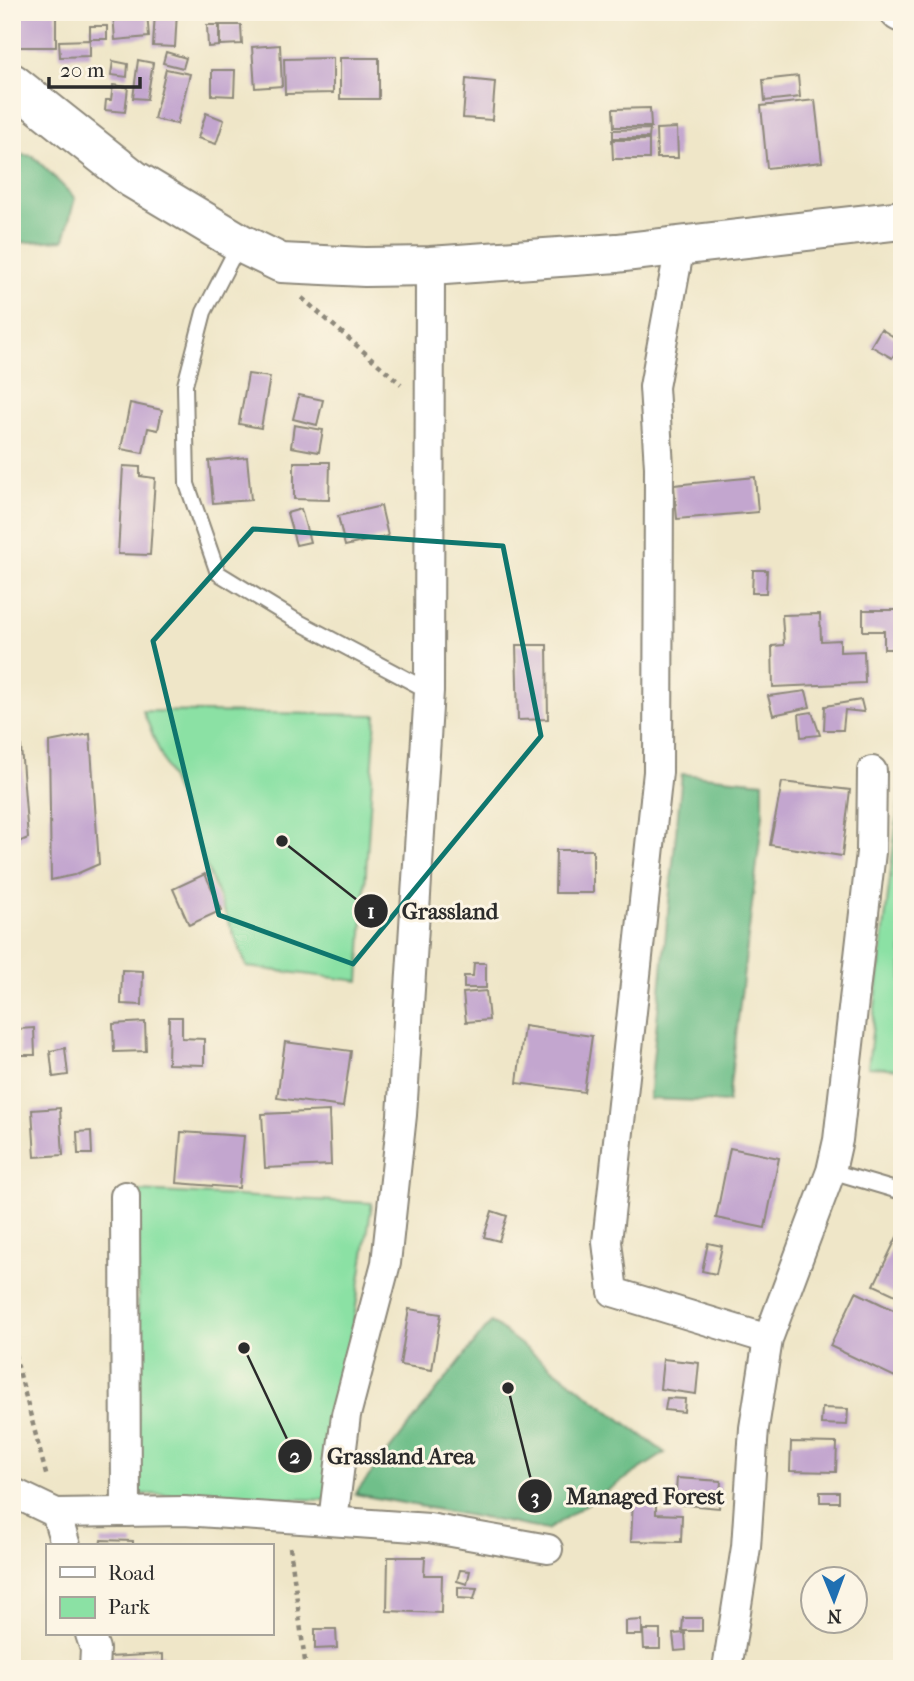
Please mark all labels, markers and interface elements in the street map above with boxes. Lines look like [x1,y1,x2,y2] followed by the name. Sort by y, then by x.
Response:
[49,46,140,90] scale bar
[60,58,105,82] text: 20 m
[353,889,512,933] callout: Grassland
[402,898,500,925] text: Grassland
[367,899,375,923] text: 1
[278,1434,489,1478] callout: Grassland Area
[327,1443,476,1470] text: Grassland Area
[290,1444,301,1468] text: 2
[517,1474,738,1518] callout: Managed Forest
[566,1483,725,1510] text: Managed Forest
[531,1485,539,1509] text: 3
[46,1544,273,1636] legend
[108,1561,155,1585] text: Road
[799,1566,869,1636] north arrow
[108,1595,150,1619] text: Park
[826,1605,842,1627] text: N

